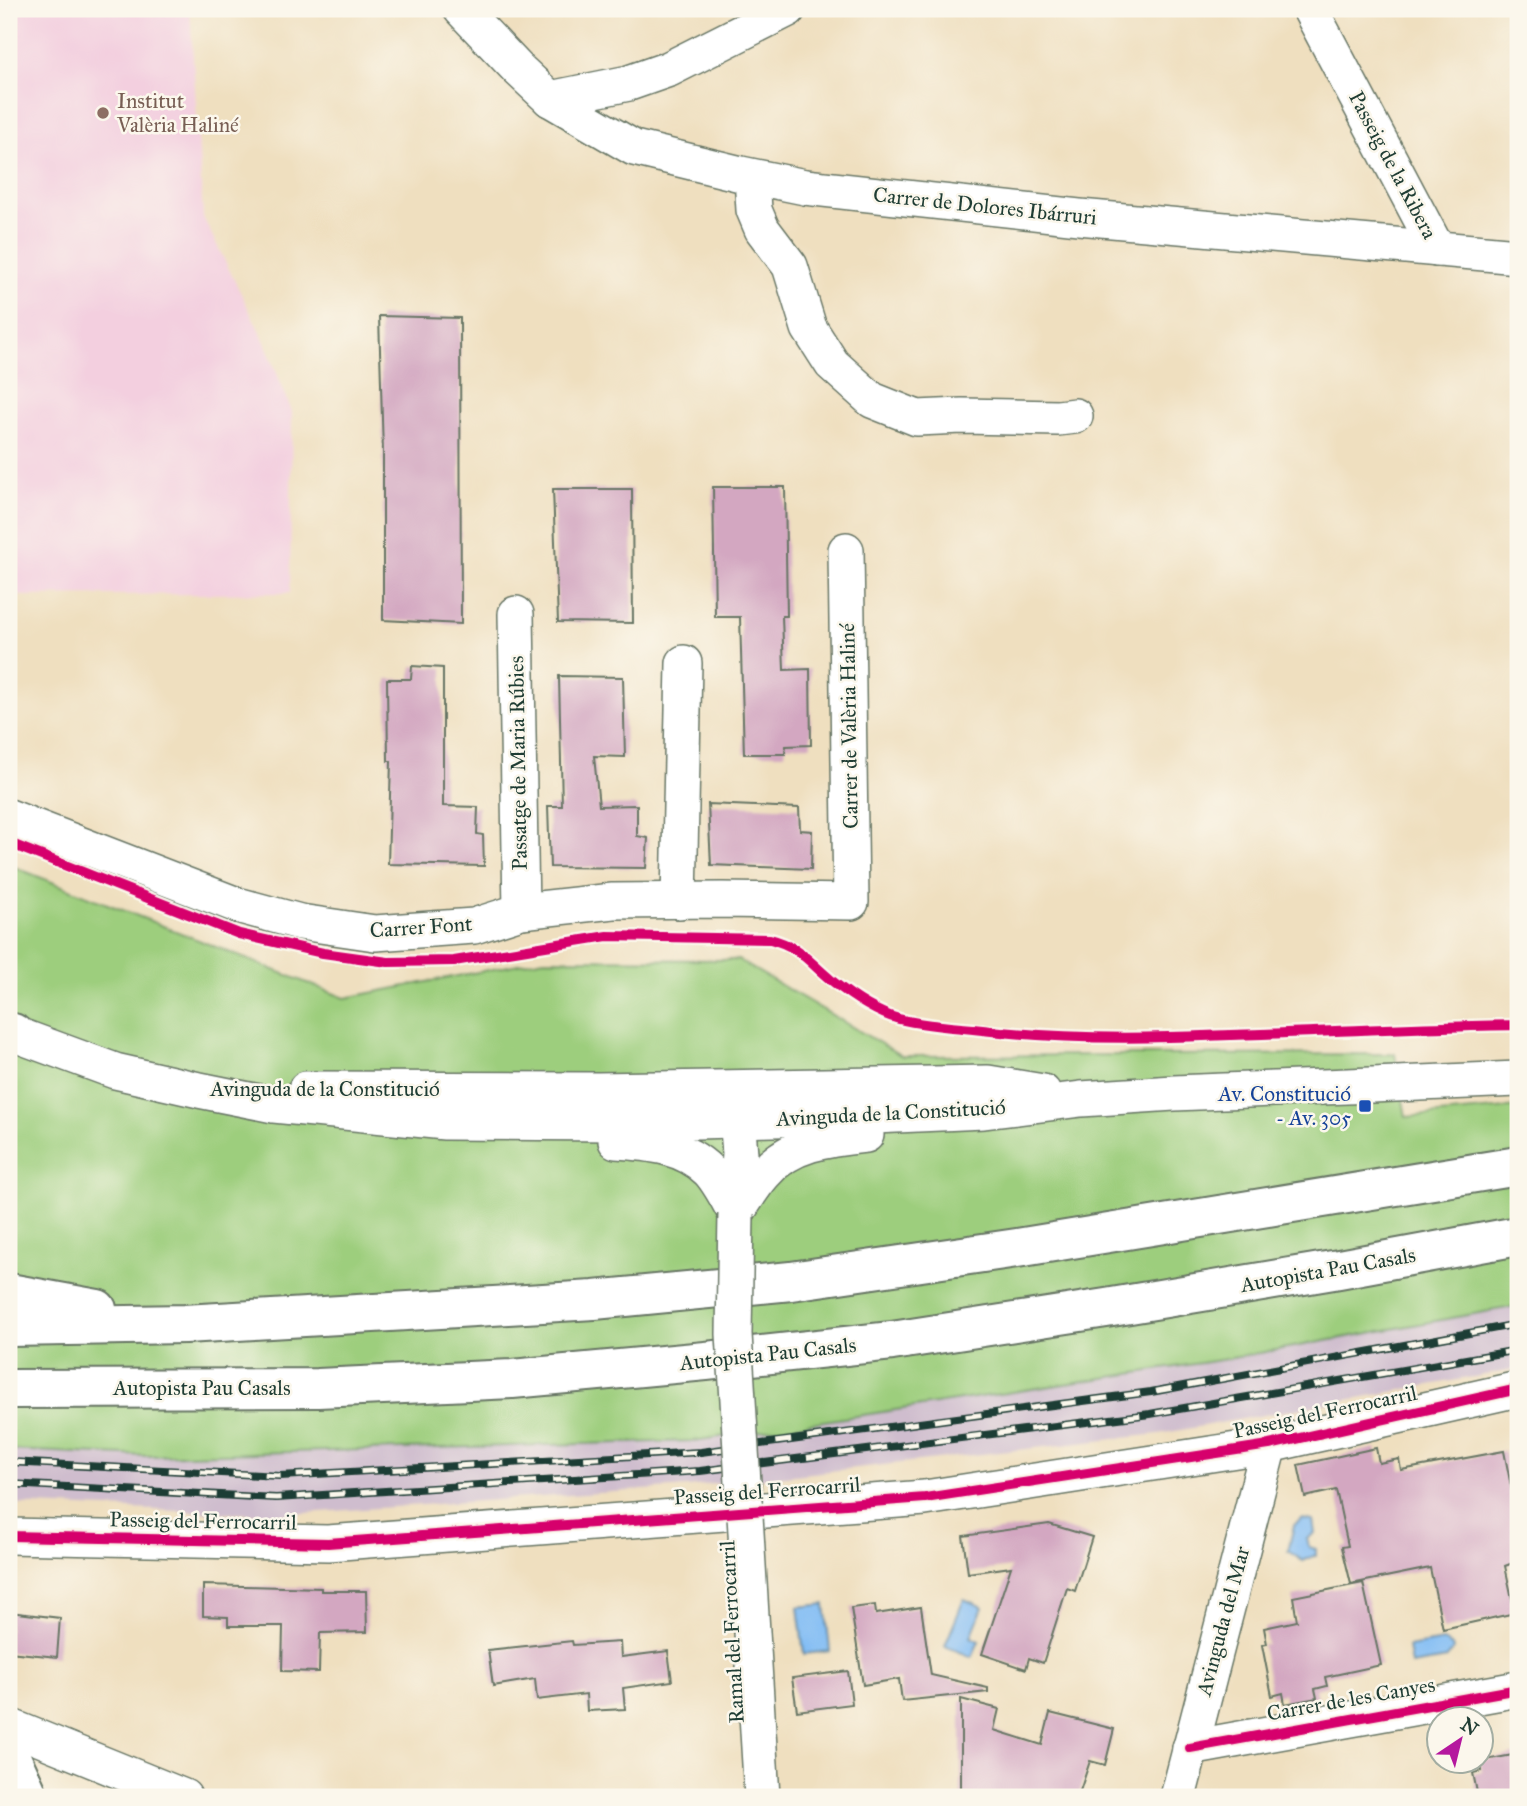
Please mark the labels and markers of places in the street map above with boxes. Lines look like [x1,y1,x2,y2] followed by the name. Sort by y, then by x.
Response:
[116,88,239,138] place label: Institut Valèria Haliné
[95,105,111,121] marker: Institut Valèria Haliné
[1217,1081,1351,1131] place label: Av. Constitució - Av. 305
[1357,1098,1373,1114] marker: Av. Constitució - Av. 305

